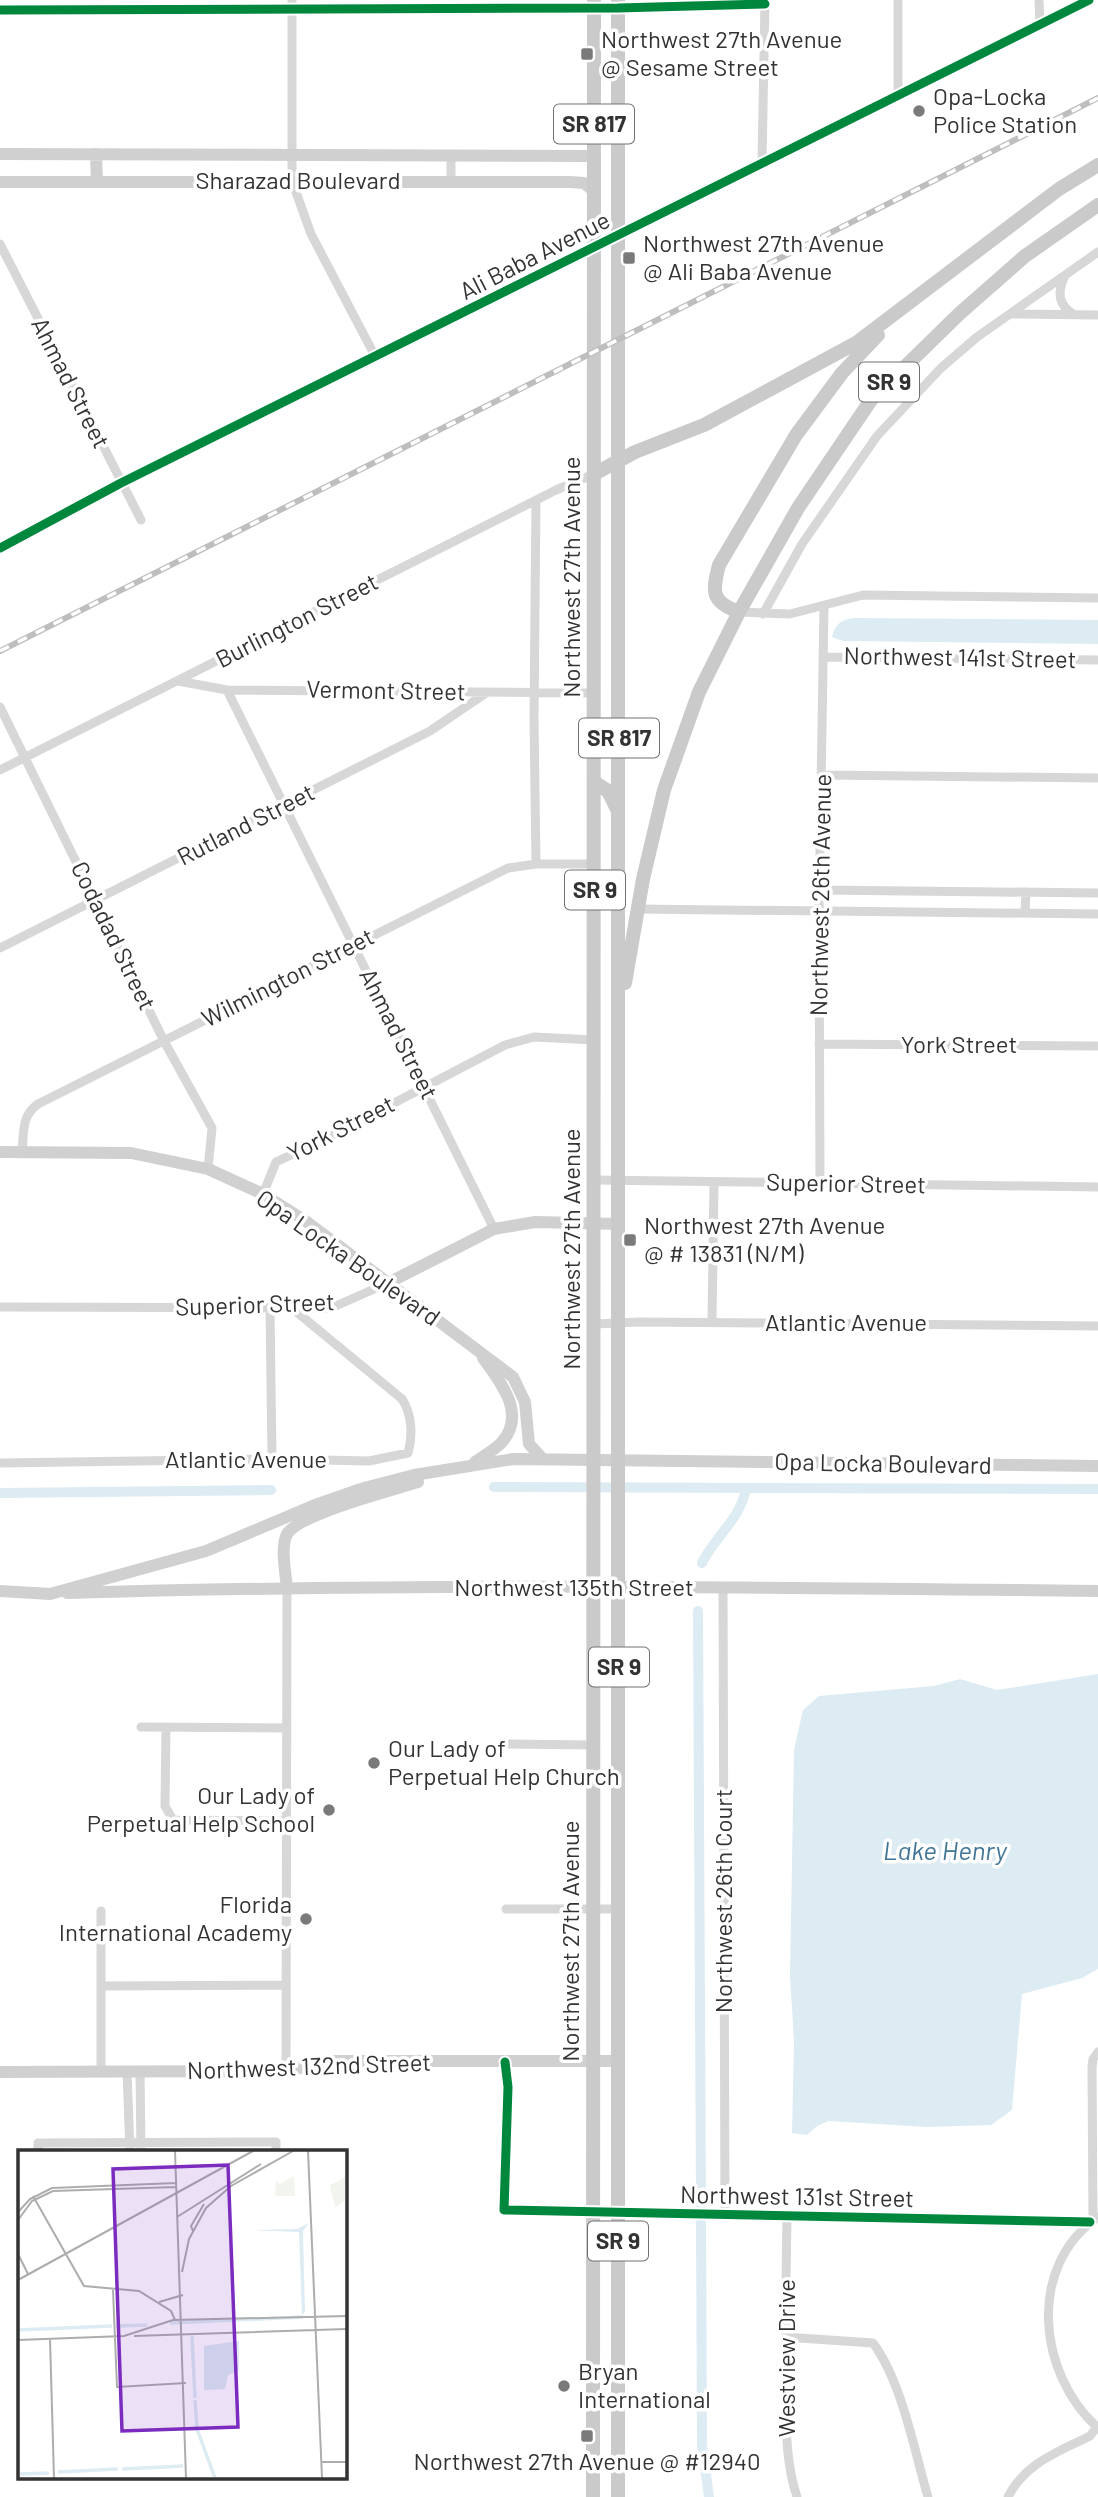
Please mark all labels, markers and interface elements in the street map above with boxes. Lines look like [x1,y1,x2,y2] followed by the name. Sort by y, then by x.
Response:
[601,24,842,81] place label: Northwest 27th Avenue @ Sesame Street
[579,46,595,62] marker: Northwest 27th Avenue @ Sesame Street
[933,81,1077,138] place label: Opa-Locka Police Station
[911,103,927,119] marker: Opa-Locka Police Station
[554,105,634,144] road number: SR 817
[195,165,401,194] street label: Sharazad Boulevard
[454,204,614,305] street label: Ali Baba Avenue
[643,228,884,285] place label: Northwest 27th Avenue @ Ali Baba Avenue
[621,250,637,266] marker: Northwest 27th Avenue @ Ali Baba Avenue
[26,312,117,453] street label: Ahmad Street
[859,362,919,402] road number: SR 9
[556,456,585,698] street label: Northwest 27th Avenue
[210,566,382,673] street label: Burlington Street
[843,640,1077,673] street label: Northwest 141st Street
[306,674,466,705] street label: Vermont Street
[579,718,659,758] road number: SR 817
[803,774,836,1016] street label: Northwest 26th Avenue
[172,777,319,871] street label: Rutland Street
[66,856,163,1014] street label: Codadad Street
[565,870,625,909] road number: SR 9
[196,921,378,1033] street label: Wilmington Street
[354,963,445,1104] street label: Ahmad Street
[901,1029,1017,1058] street label: York Street
[282,1088,399,1167] street label: York Street
[556,1128,585,1370] street label: Northwest 27th Avenue
[766,1167,926,1198] street label: Superior Street
[251,1183,446,1331] street label: Opa Locka Boulevard
[644,1210,885,1267] place label: Northwest 27th Avenue @ # 13831 (N/M)
[622,1232,638,1248] marker: Northwest 27th Avenue @ # 13831 (N/M)
[175,1286,335,1321] street label: Superior Street
[765,1307,927,1336] street label: Atlantic Avenue
[165,1444,327,1473] street label: Atlantic Avenue
[774,1446,992,1479] street label: Opa Locka Boulevard
[454,1572,694,1601] street label: Northwest 135th Street
[589,1648,649,1686] road number: SR 9
[388,1733,620,1790] place label: Our Lady of Perpetual Help Church
[366,1755,382,1771] marker: Our Lady of Perpetual Help Church
[87,1780,315,1837] place label: Our Lady of Perpetual Help School
[708,1789,737,2013] street label: Northwest 26th Court
[321,1802,337,1818] marker: Our Lady of Perpetual Help School
[555,1820,584,2062] street label: Northwest 27th Avenue
[883,1834,1008,1865] water label: Lake Henry
[59,1889,292,1946] place label: Florida International Academy
[298,1911,314,1927] marker: Florida International Academy
[186,2047,431,2084] street label: Northwest 132nd Street
[18,2150,346,2480] inset map
[680,2179,914,2212] street label: Northwest 131st Street
[588,2222,648,2260] road number: SR 9
[771,2279,800,2437] street label: Westview Drive
[578,2356,711,2413] place label: Bryan International
[556,2378,572,2394] marker: Bryan International
[579,2428,595,2444] marker: Northwest 27th Avenue @ #12940
[413,2446,761,2475] place label: Northwest 27th Avenue @ #12940

